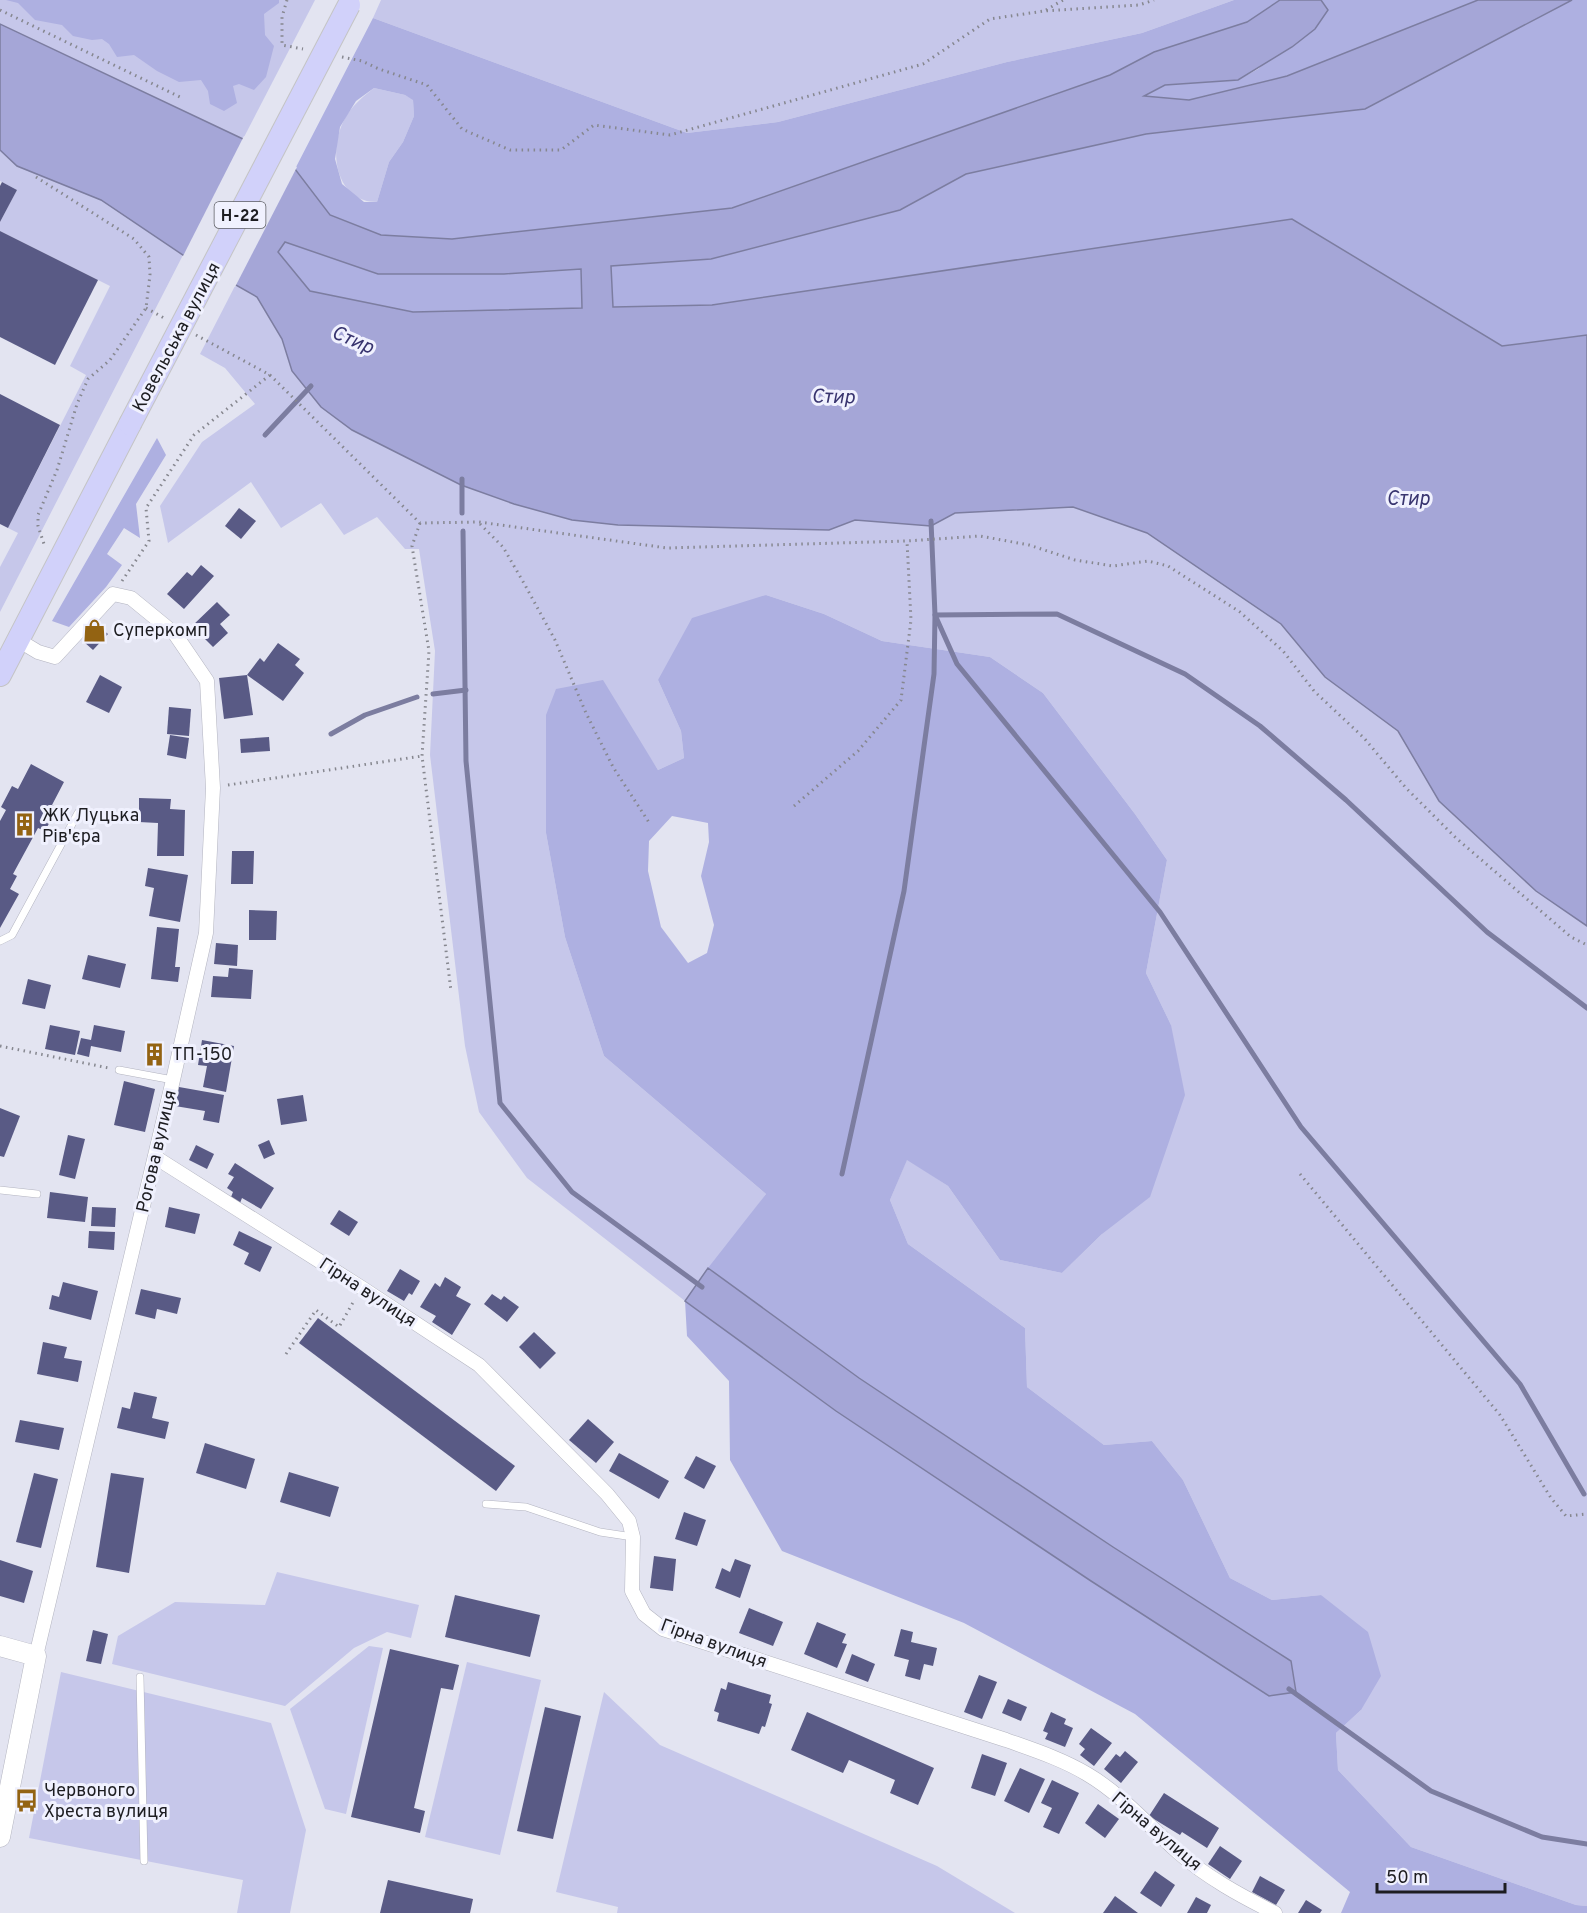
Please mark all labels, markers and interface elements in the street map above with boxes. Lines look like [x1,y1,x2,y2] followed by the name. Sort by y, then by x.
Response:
[214,202,266,228] road number: Н-22
[128,259,227,417] street label: Ковельська вулиця
[327,320,377,361] water label: Стир
[811,385,855,411] water label: Стир
[1386,487,1430,513] water label: Стир
[82,617,108,643] shop icon: Суперкомп
[113,620,208,643] place label: Суперкомп
[42,805,139,849] place label: ЖК Луцька Рів'єра
[11,812,37,838] building icon: ЖК Луцька Рів'єра
[141,1041,167,1067] building icon: ТП-150
[172,1044,232,1067] place label: ТП-150
[132,1088,183,1215] street label: Рогова вулиця
[314,1253,420,1333] street label: Гірна вулиця
[657,1615,770,1674] street label: Гірна вулиця
[44,1780,168,1824] place label: Червоного Хреста вулиця
[13,1787,39,1813] bus stop icon: Червоного Хреста вулиця
[1106,1787,1206,1877] street label: Гірна вулиця
[1377,1856,1504,1894] scale bar
[1386,1867,1428,1890] text: 50 m

